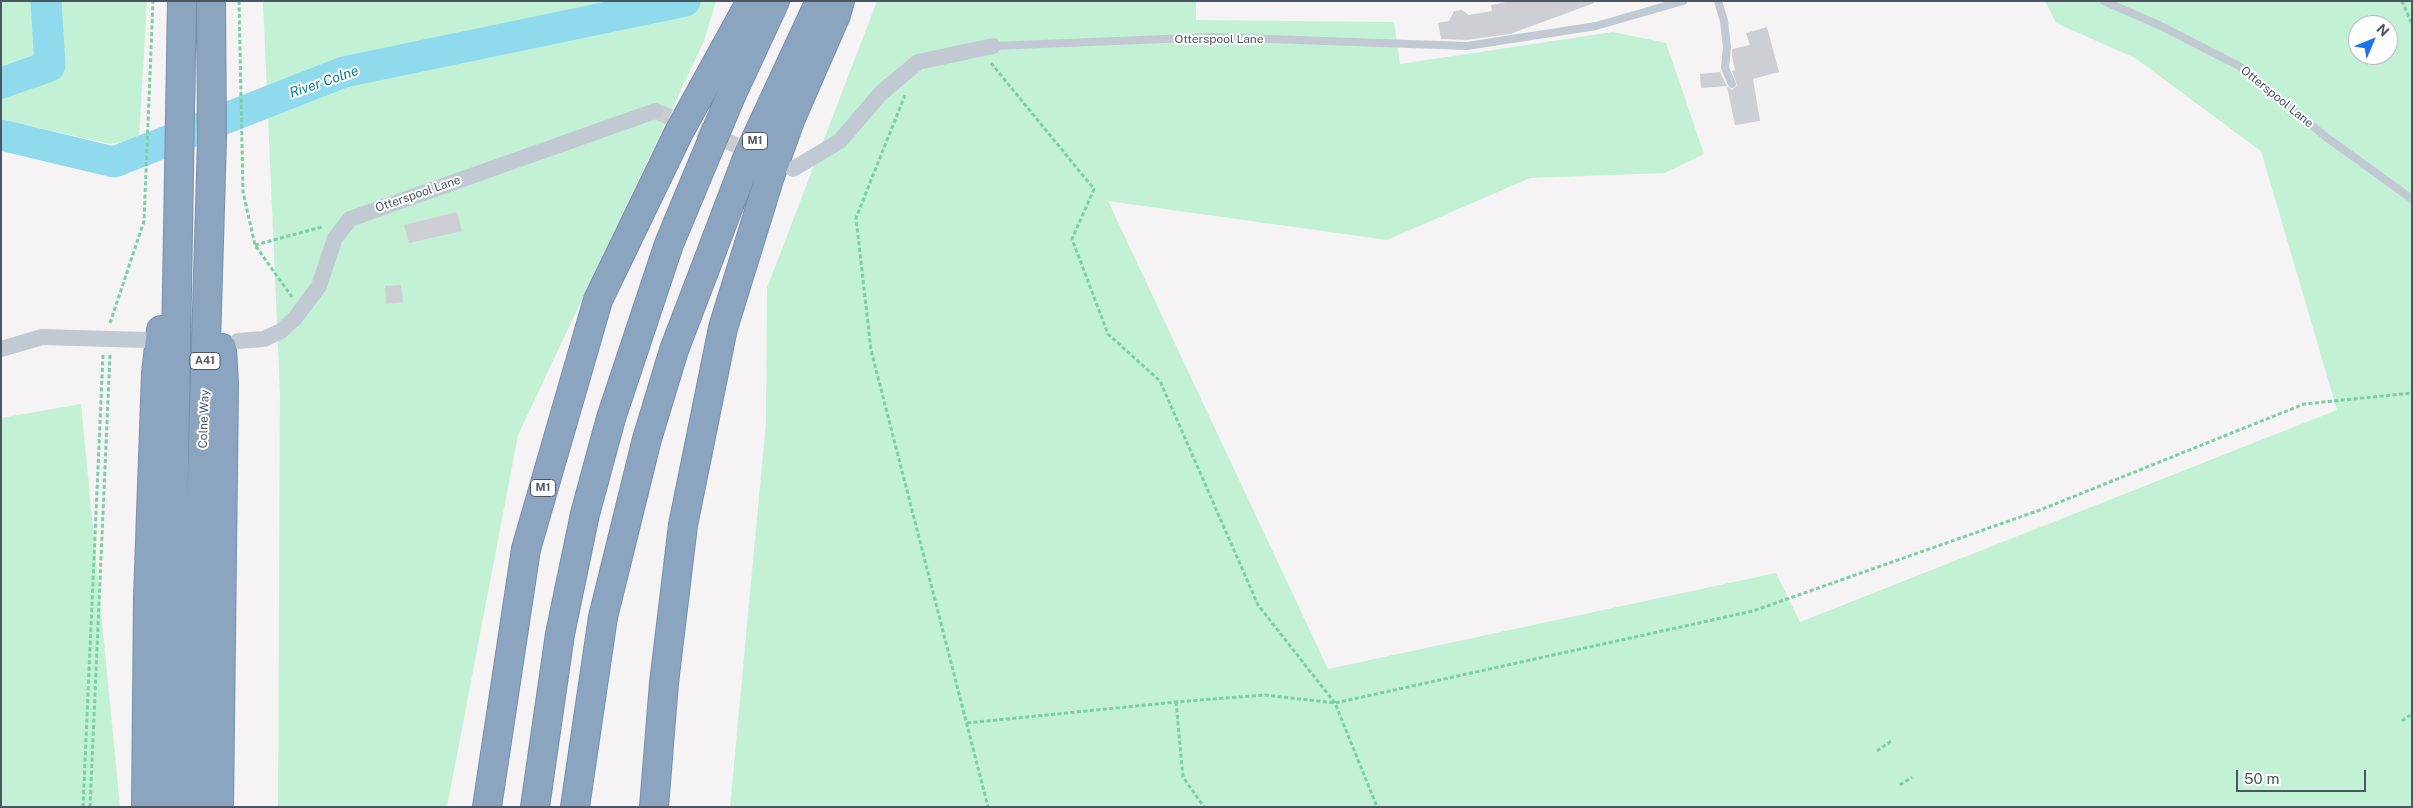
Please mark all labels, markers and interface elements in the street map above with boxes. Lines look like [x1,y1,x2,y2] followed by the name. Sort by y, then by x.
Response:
[2348,15,2398,65] north arrow
[2373,21,2392,40] text: N
[1174,32,1264,46] street label: Otterspool Lane
[287,62,361,102] water label: River Colne
[2238,63,2316,131] street label: Otterspool Lane
[742,132,768,150] road number: M1
[373,173,463,215] street label: Otterspool Lane
[190,352,220,370] road number: A41
[196,389,212,449] street label: Colne Way
[530,479,556,496] road number: M1
[2238,760,2368,792] scale bar
[2244,770,2279,787] text: 50 m

